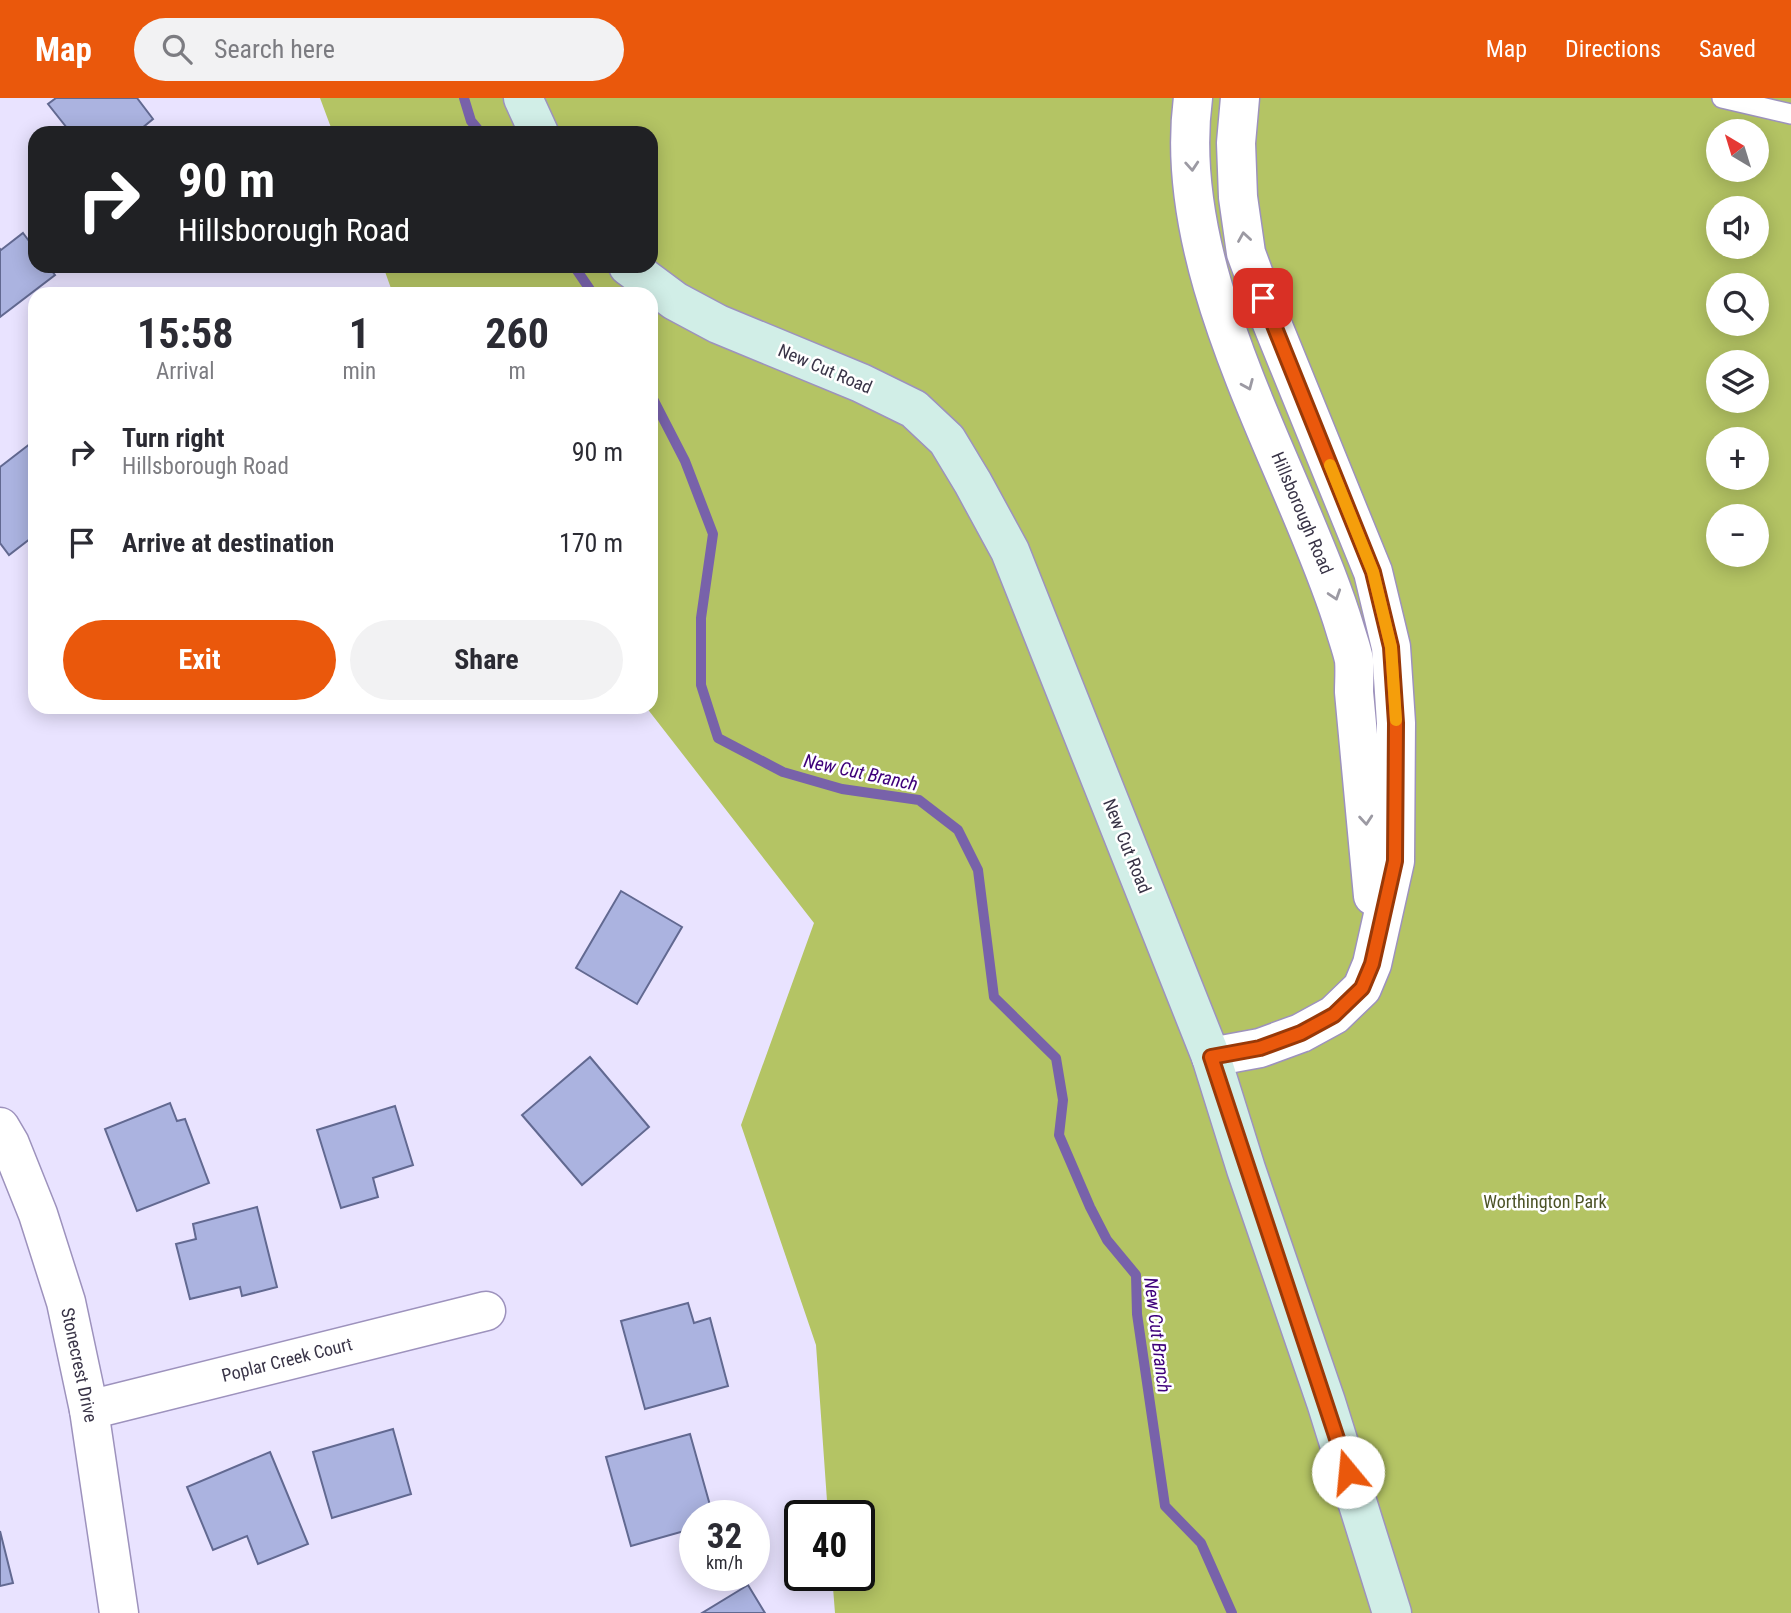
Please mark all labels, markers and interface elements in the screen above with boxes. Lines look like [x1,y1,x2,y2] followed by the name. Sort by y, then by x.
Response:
[134,18,624,81] search box
[35,30,92,69] text: Map
[158,30,196,68] icon: search
[214,34,335,64] text: Search here
[1486,35,1527,63] text: Map
[1565,35,1661,63] text: Directions
[1699,35,1756,63] text: Saved
[1706,119,1769,182] north arrow
[1706,119,1769,567] map controls
[178,152,275,209] text: 90 m
[63,154,154,245] icon: right
[1184,161,1199,172] one-way arrow
[1706,196,1769,259] button: sound
[178,211,410,249] text: Hillsborough Road
[1237,231,1252,243] one-way arrow
[1233,268,1293,328] pin
[1706,273,1769,336] button: search
[1244,279,1282,317] icon: arrive
[137,309,233,358] text: 15:58
[349,309,370,358] text: 1
[485,309,549,358] text: 260
[775,339,875,398] street label: New Cut Road
[1706,350,1769,413] button: layers
[156,358,214,385] text: Arrival
[342,358,376,385] text: min
[508,358,526,385] text: m
[1240,378,1254,390] one-way arrow
[122,423,224,453] text: Turn right
[1706,427,1769,490] button: +
[63,433,101,471] icon: right
[572,437,623,467] text: 90 m
[1267,449,1338,577] street label: Hillsborough Road
[122,453,289,480] text: Hillsborough Road
[1706,504,1769,567] button: −
[63,524,101,562] icon: arrive
[122,528,334,558] text: Arrive at destination
[559,528,623,558] text: 170 m
[1327,589,1341,601] one-way arrow
[63,620,336,700] button: Exit
[350,620,623,700] button: Share
[802,749,920,796] water label: New Cut Branch
[1099,796,1156,896] street label: New Cut Road
[1358,814,1373,825] one-way arrow
[1483,1191,1607,1212] park label: Worthington Park
[1139,1276,1176,1394] water label: New Cut Branch
[57,1306,102,1424] street label: Stonecrest Drive
[219,1333,354,1386] street label: Poplar Creek Court
[1311,1435,1385,1509] position arrow
[784,1500,875,1591] speed limit sign: 40
[707,1516,742,1557] text: 32
[706,1552,743,1573] text: km/h

